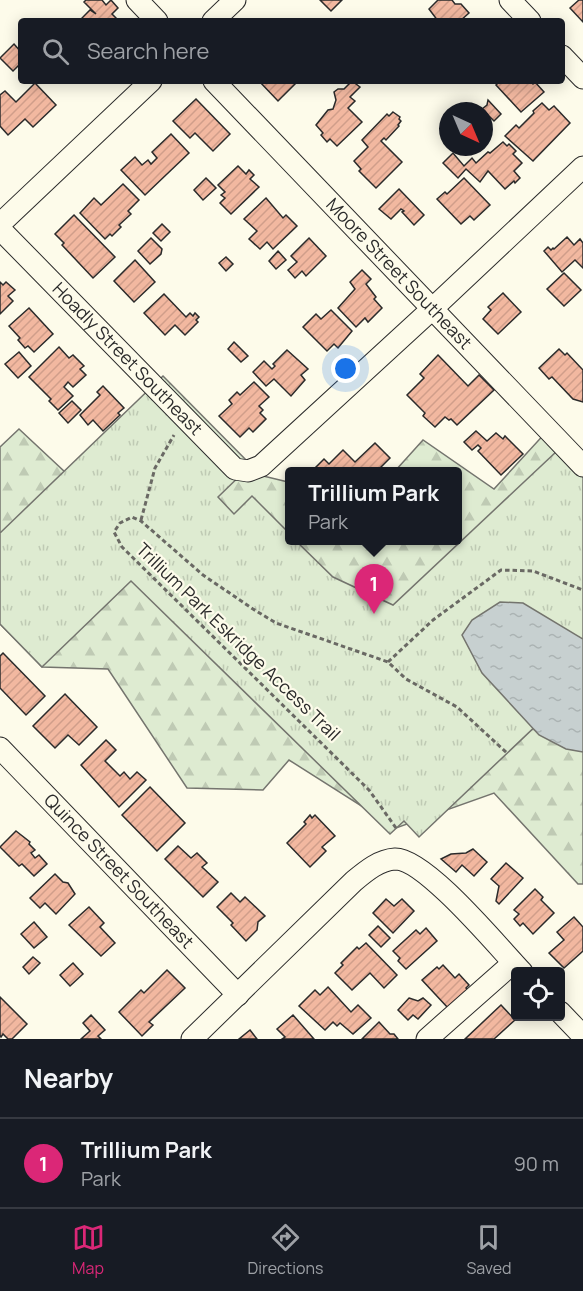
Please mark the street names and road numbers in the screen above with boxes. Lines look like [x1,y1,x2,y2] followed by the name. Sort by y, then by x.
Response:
[321,192,478,354] street label: Moore Street Southeast
[48,277,208,440] street label: Hoadly Street Southeast
[131,537,346,745] street label: Trillium Park Eskridge Access Trail
[39,788,200,953] street label: Quince Street Southeast

